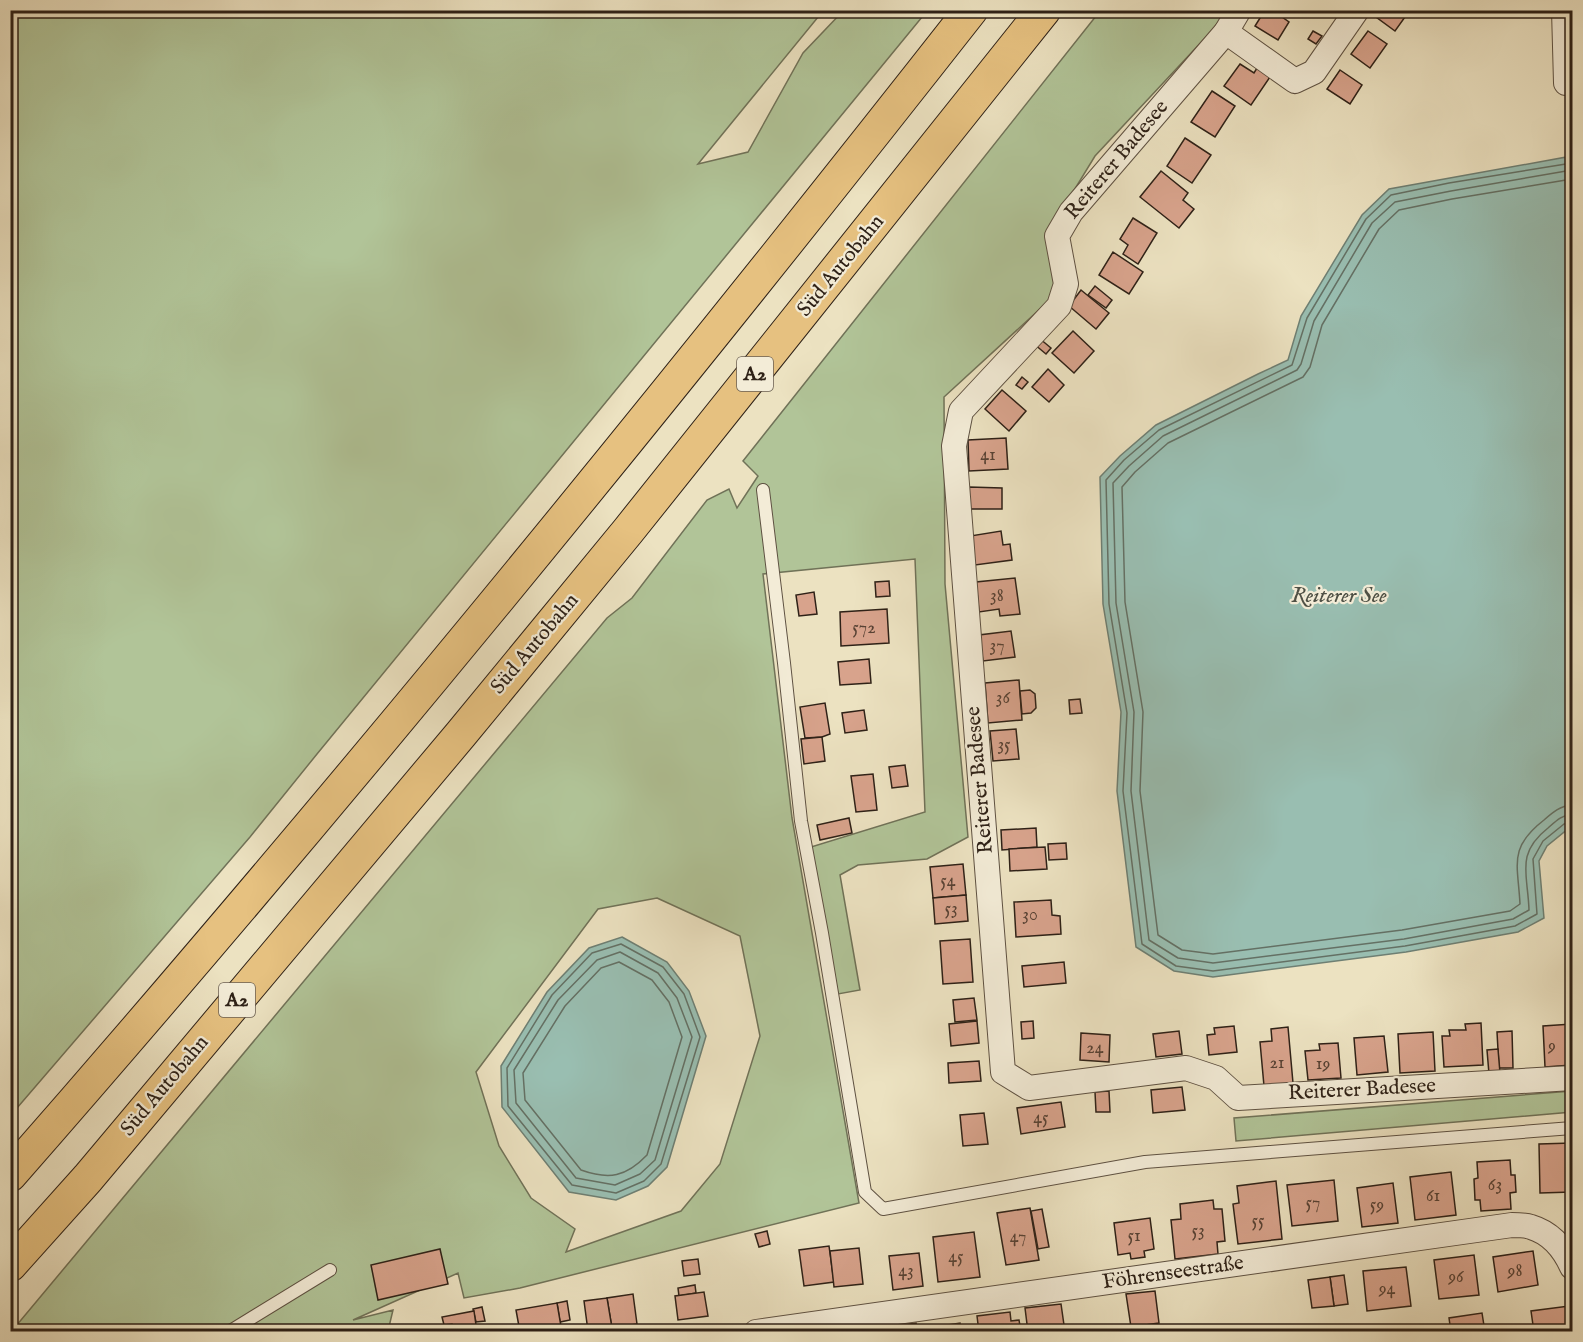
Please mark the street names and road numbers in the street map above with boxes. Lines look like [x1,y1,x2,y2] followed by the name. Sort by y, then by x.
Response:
[1059,94,1175,225] street label: Reiterer Badesee
[792,209,890,323] street label: Süd Autobahn
[737,357,773,391] road number: A2
[485,588,585,700] street label: Süd Autobahn
[960,705,1000,855] street label: Reiterer Badesee
[219,983,255,1017] road number: A2
[115,1030,215,1142] street label: Süd Autobahn
[1287,1073,1437,1107] street label: Reiterer Badesee
[1101,1250,1246,1296] street label: Föhrenseestraße

